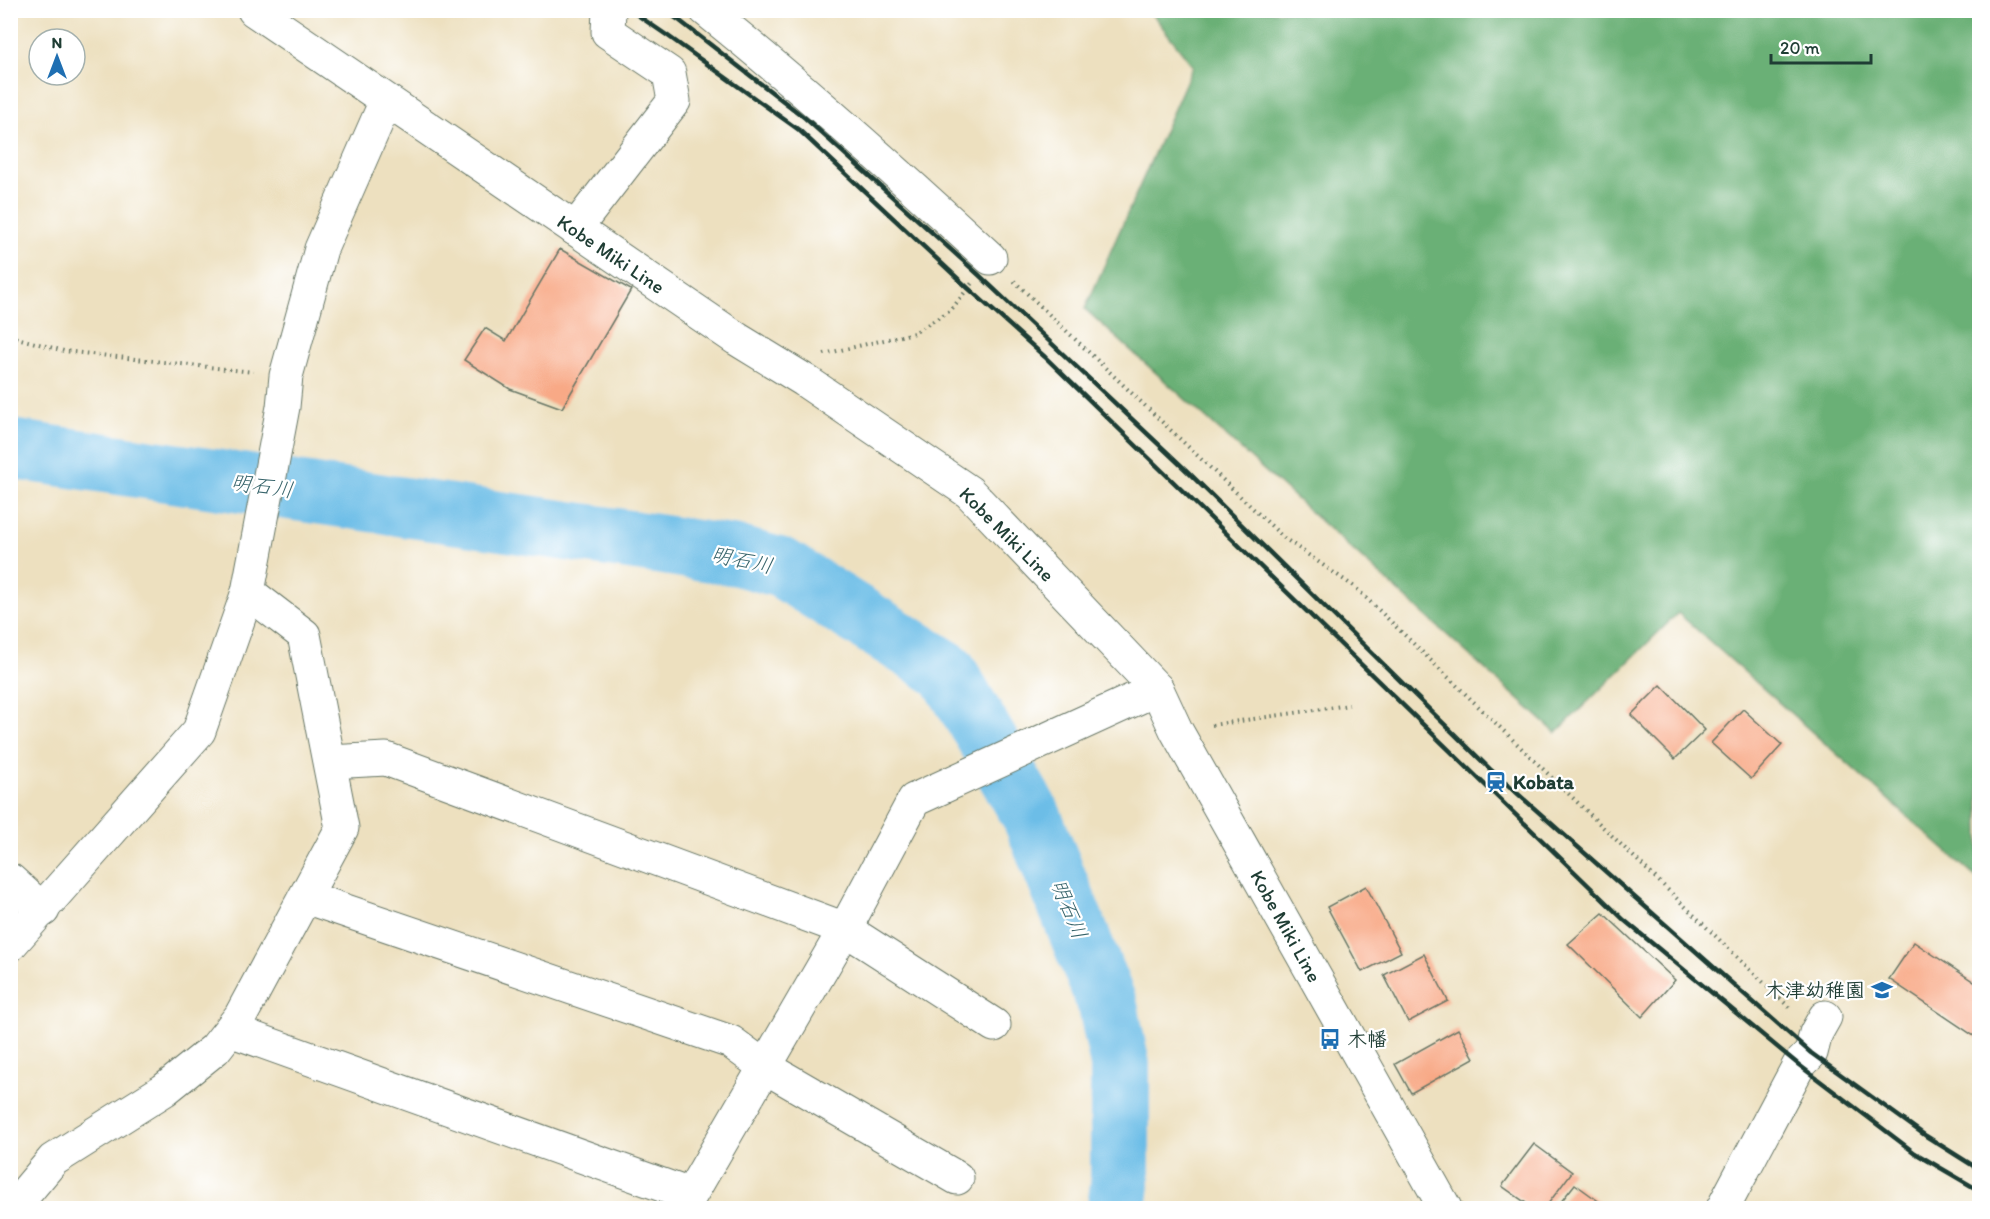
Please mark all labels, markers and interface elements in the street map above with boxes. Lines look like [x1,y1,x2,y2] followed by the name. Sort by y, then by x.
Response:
[27,27,87,87] north arrow
[1771,27,1872,65] scale bar
[52,33,62,52] text: N
[1780,37,1820,59] text: 20 m
[553,209,669,299] street label: Kobe Miki Line
[229,469,295,502] water label: 明石川
[954,481,1060,587] street label: Kobe Miki Line
[709,541,776,578] water label: 明石川
[1484,770,1508,794] station icon: Kobata
[1513,770,1575,794] place label: Kobata
[1245,866,1327,986] street label: Kobe Miki Line
[1046,875,1093,943] water label: 明石川
[1765,978,1865,1002] place label: 木津幼稚園
[1870,978,1894,1002] school or university icon: 木津幼稚園
[1318,1027,1342,1051] bus stop icon: 木幡
[1347,1027,1387,1051] place label: 木幡

